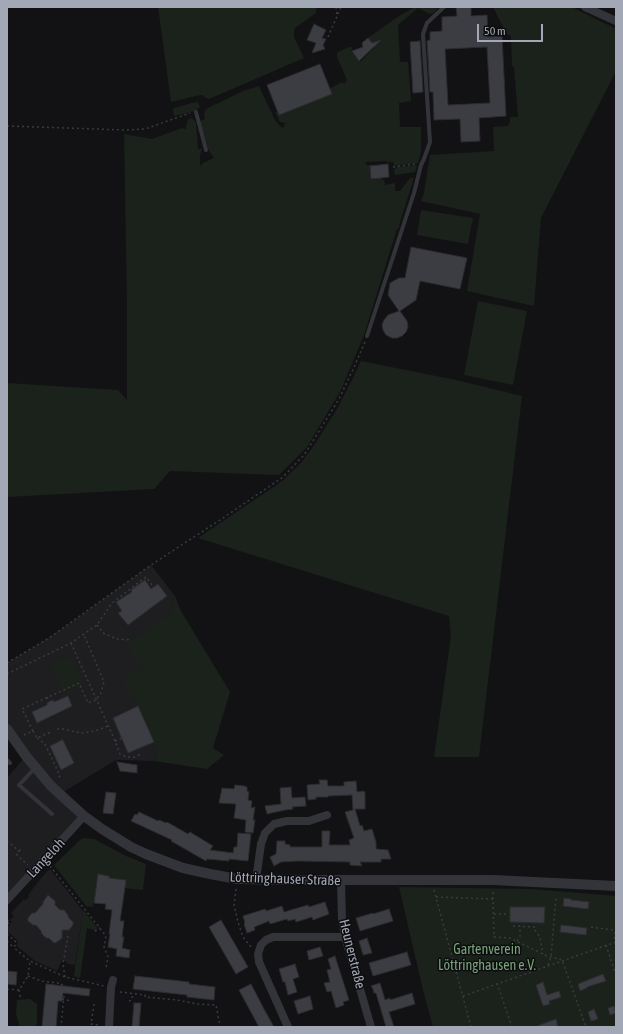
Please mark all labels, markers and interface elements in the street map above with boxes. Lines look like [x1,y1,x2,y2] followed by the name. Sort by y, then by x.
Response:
[479,16,545,42] scale bar
[484,24,506,38] text: 50 m
[24,835,68,881] street label: Langeloh
[229,869,341,889] street label: Löttringhauser Straße
[335,918,369,990] street label: Heunerstraße
[438,942,536,974] park label: Gartenverein Löttringhausen e.V.

